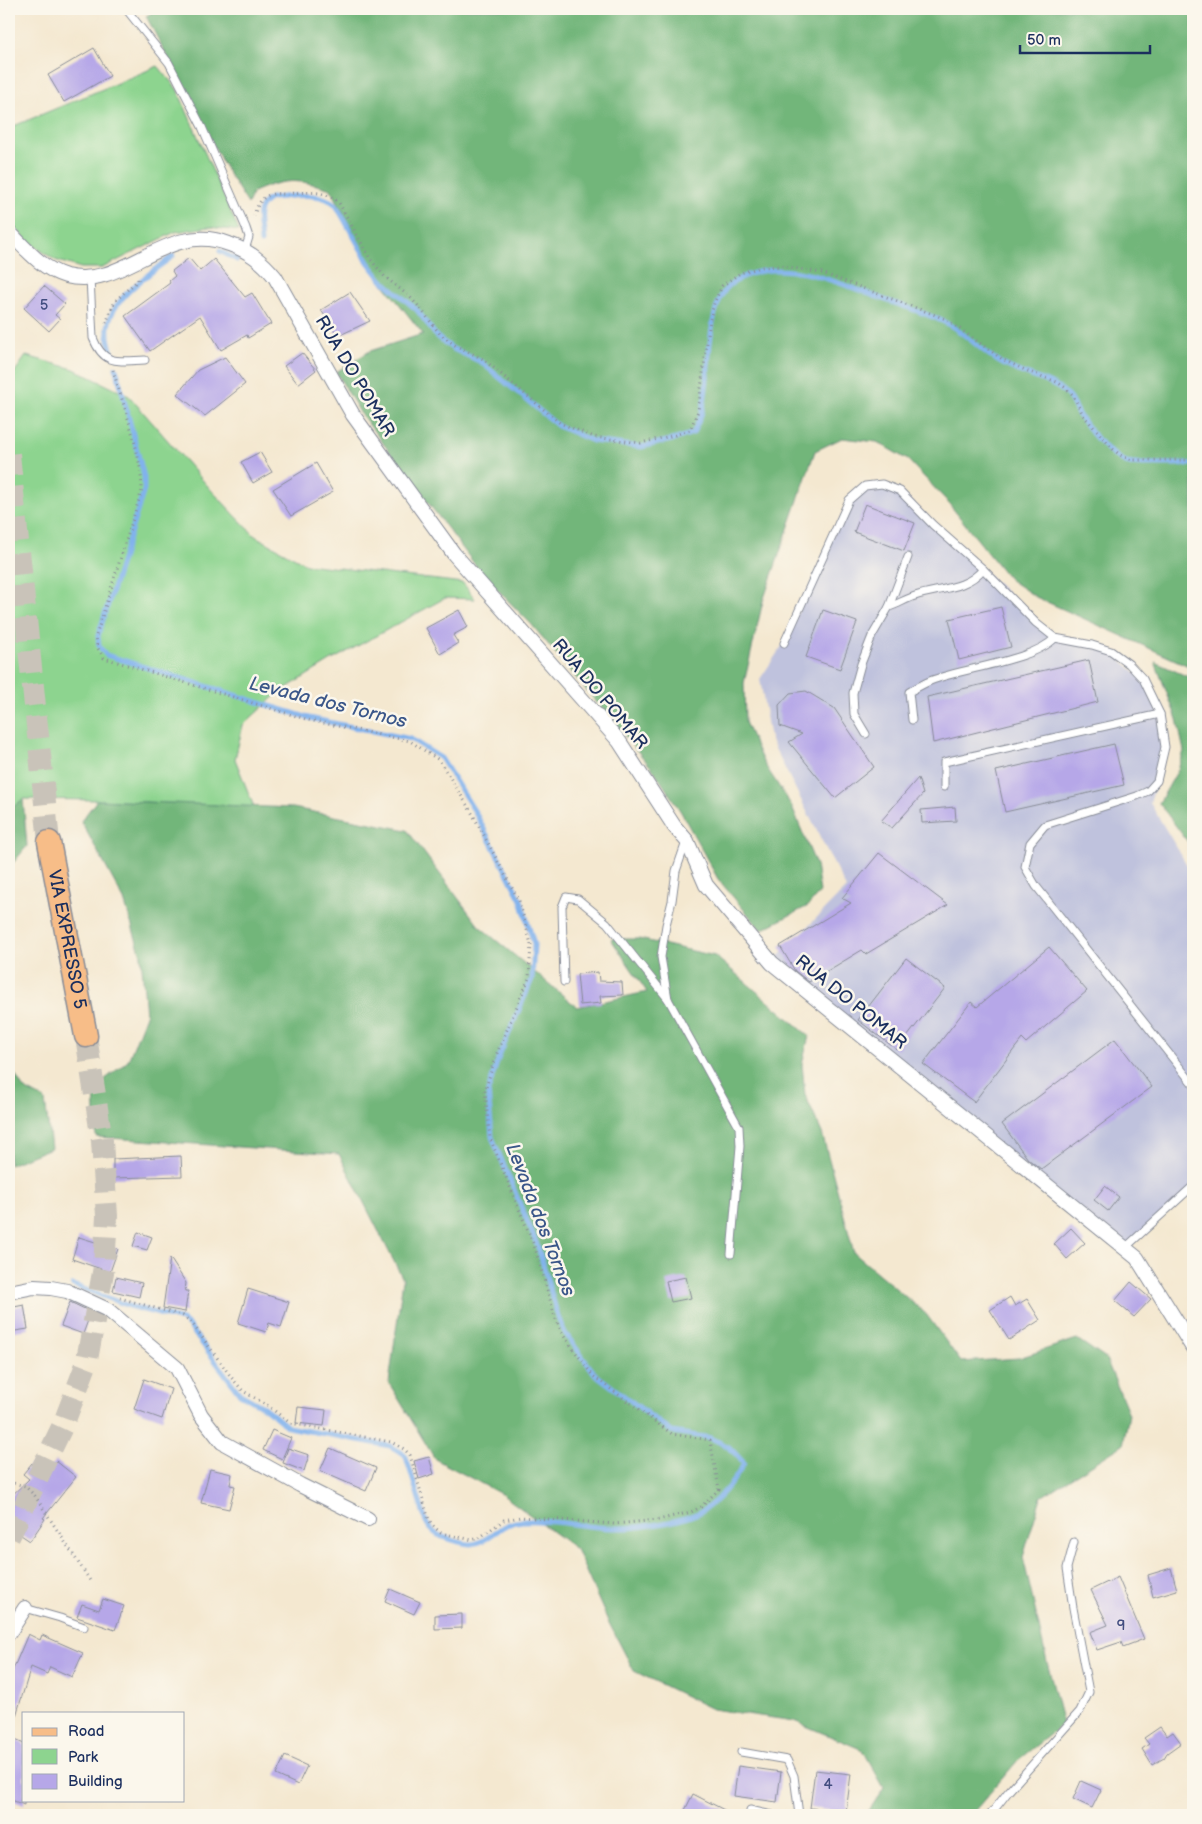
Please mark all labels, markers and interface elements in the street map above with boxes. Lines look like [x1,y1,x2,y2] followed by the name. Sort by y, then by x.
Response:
[1020,22,1150,54] scale bar
[1027,31,1061,50] text: 50 m
[40,296,48,315] house number: 5
[311,312,399,440] street label: RUA DO POMAR
[548,635,652,753] street label: RUA DO POMAR
[247,672,410,734] water label: Levada dos Tornos
[44,868,91,1011] street label: VIA EXPRESSO 5
[791,951,911,1053] street label: RUA DO POMAR
[500,1140,580,1300] water label: Levada dos Tornos
[1117,1616,1125,1635] house number: 9
[22,1712,185,1802] legend
[68,1722,104,1741] text: Road
[68,1748,99,1767] text: Park
[68,1772,123,1791] text: Building
[823,1775,833,1794] house number: 4

